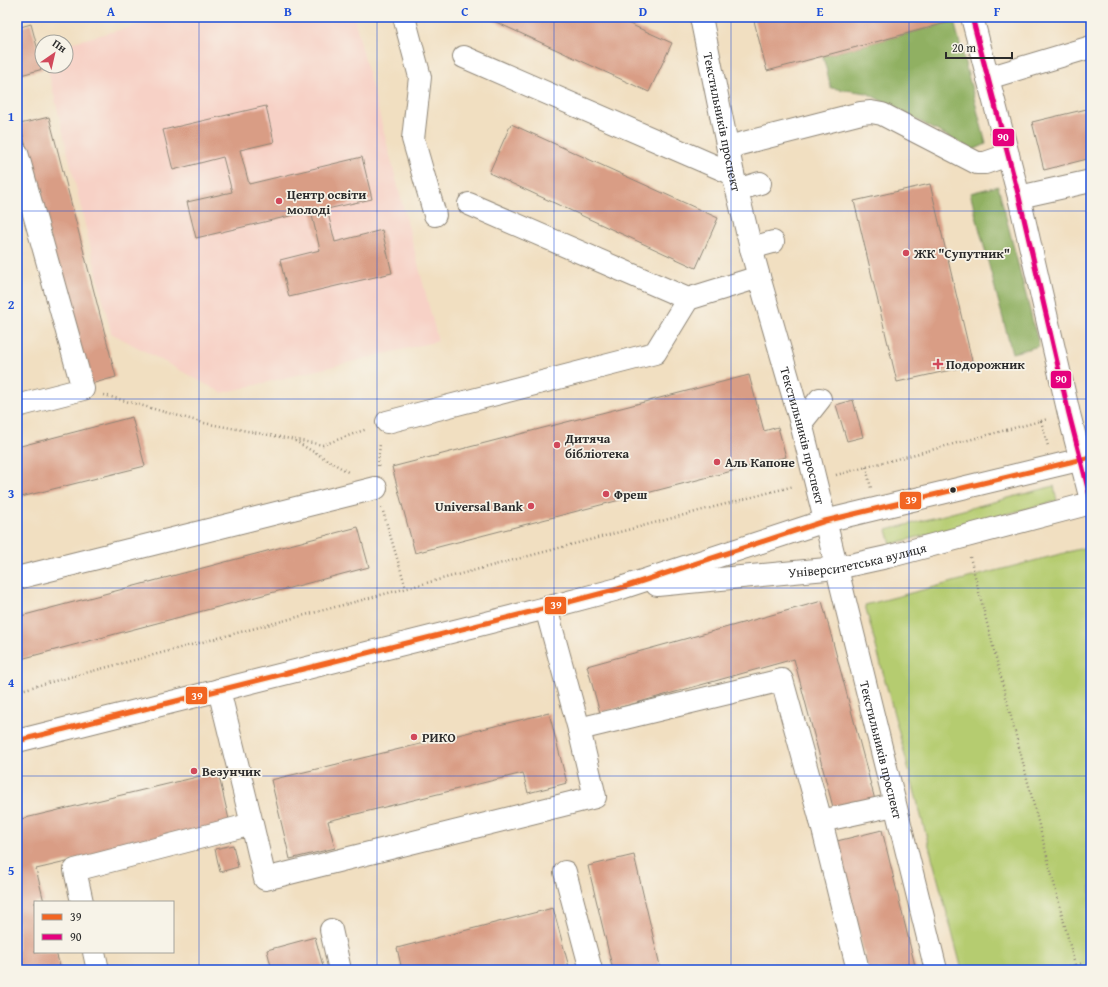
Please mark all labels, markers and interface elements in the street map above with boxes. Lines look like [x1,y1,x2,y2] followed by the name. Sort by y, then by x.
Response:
[107,2,116,21] text: A
[284,2,292,21] text: B
[461,2,469,21] text: C
[639,2,647,21] text: D
[817,2,824,21] text: E
[994,2,1001,21] text: F
[34,34,74,74] north arrow
[946,34,1012,60] scale bar
[49,35,70,56] text: Пн
[952,39,976,56] text: 20 m
[698,51,746,194] street label: Текстильників проспект
[8,107,14,126] text: 1
[992,128,1015,147] line badge: 90
[997,129,1009,145] text: 90
[287,185,366,219] place label: Центр освіти молоді
[274,196,284,206] marker: Центр освіти молоді
[913,244,1010,263] place label: ЖК "Супутник"
[901,248,911,258] marker: ЖК "Супутник"
[8,295,15,314] text: 2
[946,355,1025,374] place label: Подорожник
[933,359,943,369] marker: Подорожник
[775,365,830,507] street label: Текстильників проспект
[1050,370,1072,389] line badge: 90
[1055,371,1067,387] text: 90
[564,429,630,463] place label: Дитяча бібліотека
[552,440,562,450] marker: Дитяча бібліотека
[725,453,795,472] place label: Аль Капоне
[712,457,722,467] marker: Аль Капоне
[8,484,14,503] text: 3
[614,485,648,504] place label: Фреш
[948,485,958,495] unlabelled marker
[601,489,611,499] marker: Фреш
[899,491,922,510] line badge: 39
[905,492,917,508] text: 39
[435,497,524,516] place label: Universal Bank
[526,501,536,511] marker: Universal Bank
[787,538,929,583] street label: Університетська вулиця
[544,596,567,615] line badge: 39
[550,597,562,613] text: 39
[8,673,15,692] text: 4
[855,679,908,822] street label: Текстильників проспект
[185,686,208,705] line badge: 39
[191,688,203,704] text: 39
[422,728,456,747] place label: РИКО
[409,732,419,742] marker: РИКО
[202,762,261,781] place label: Везунчик
[189,766,199,776] marker: Везунчик
[8,861,15,880] text: 5
[34,901,174,953] legend
[70,908,82,925] text: 39
[70,928,82,945] text: 90

